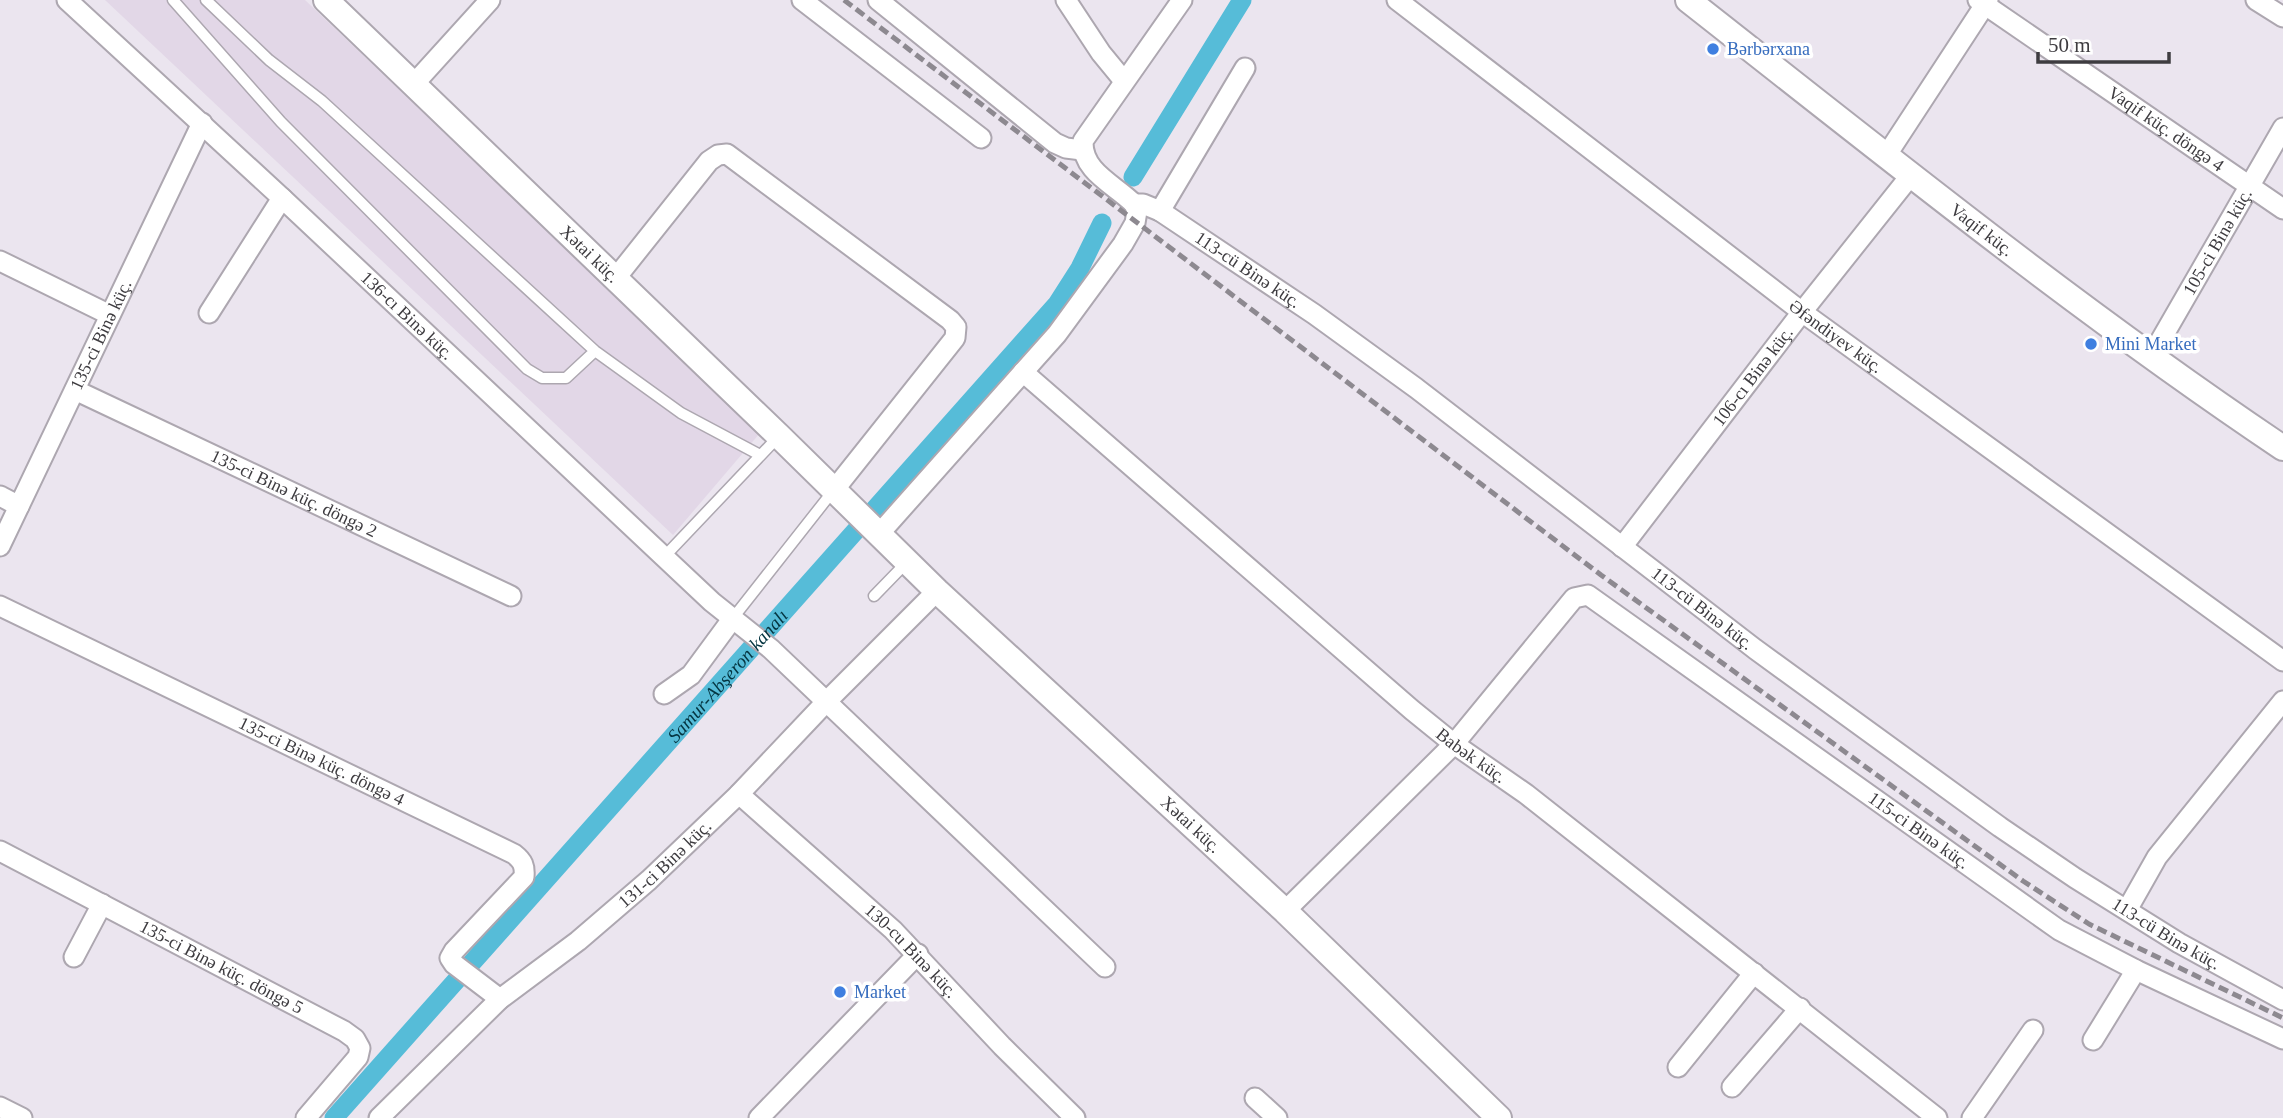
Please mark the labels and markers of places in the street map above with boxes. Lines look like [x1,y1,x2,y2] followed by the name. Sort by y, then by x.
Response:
[1727,39,1810,59] place label: Bərbərxana
[1705,41,1721,57] marker: Bərbərxana
[2105,334,2197,354] place label: Mini Market
[2083,336,2099,352] marker: Mini Market
[854,982,906,1002] place label: Market
[832,984,848,1000] marker: Market

